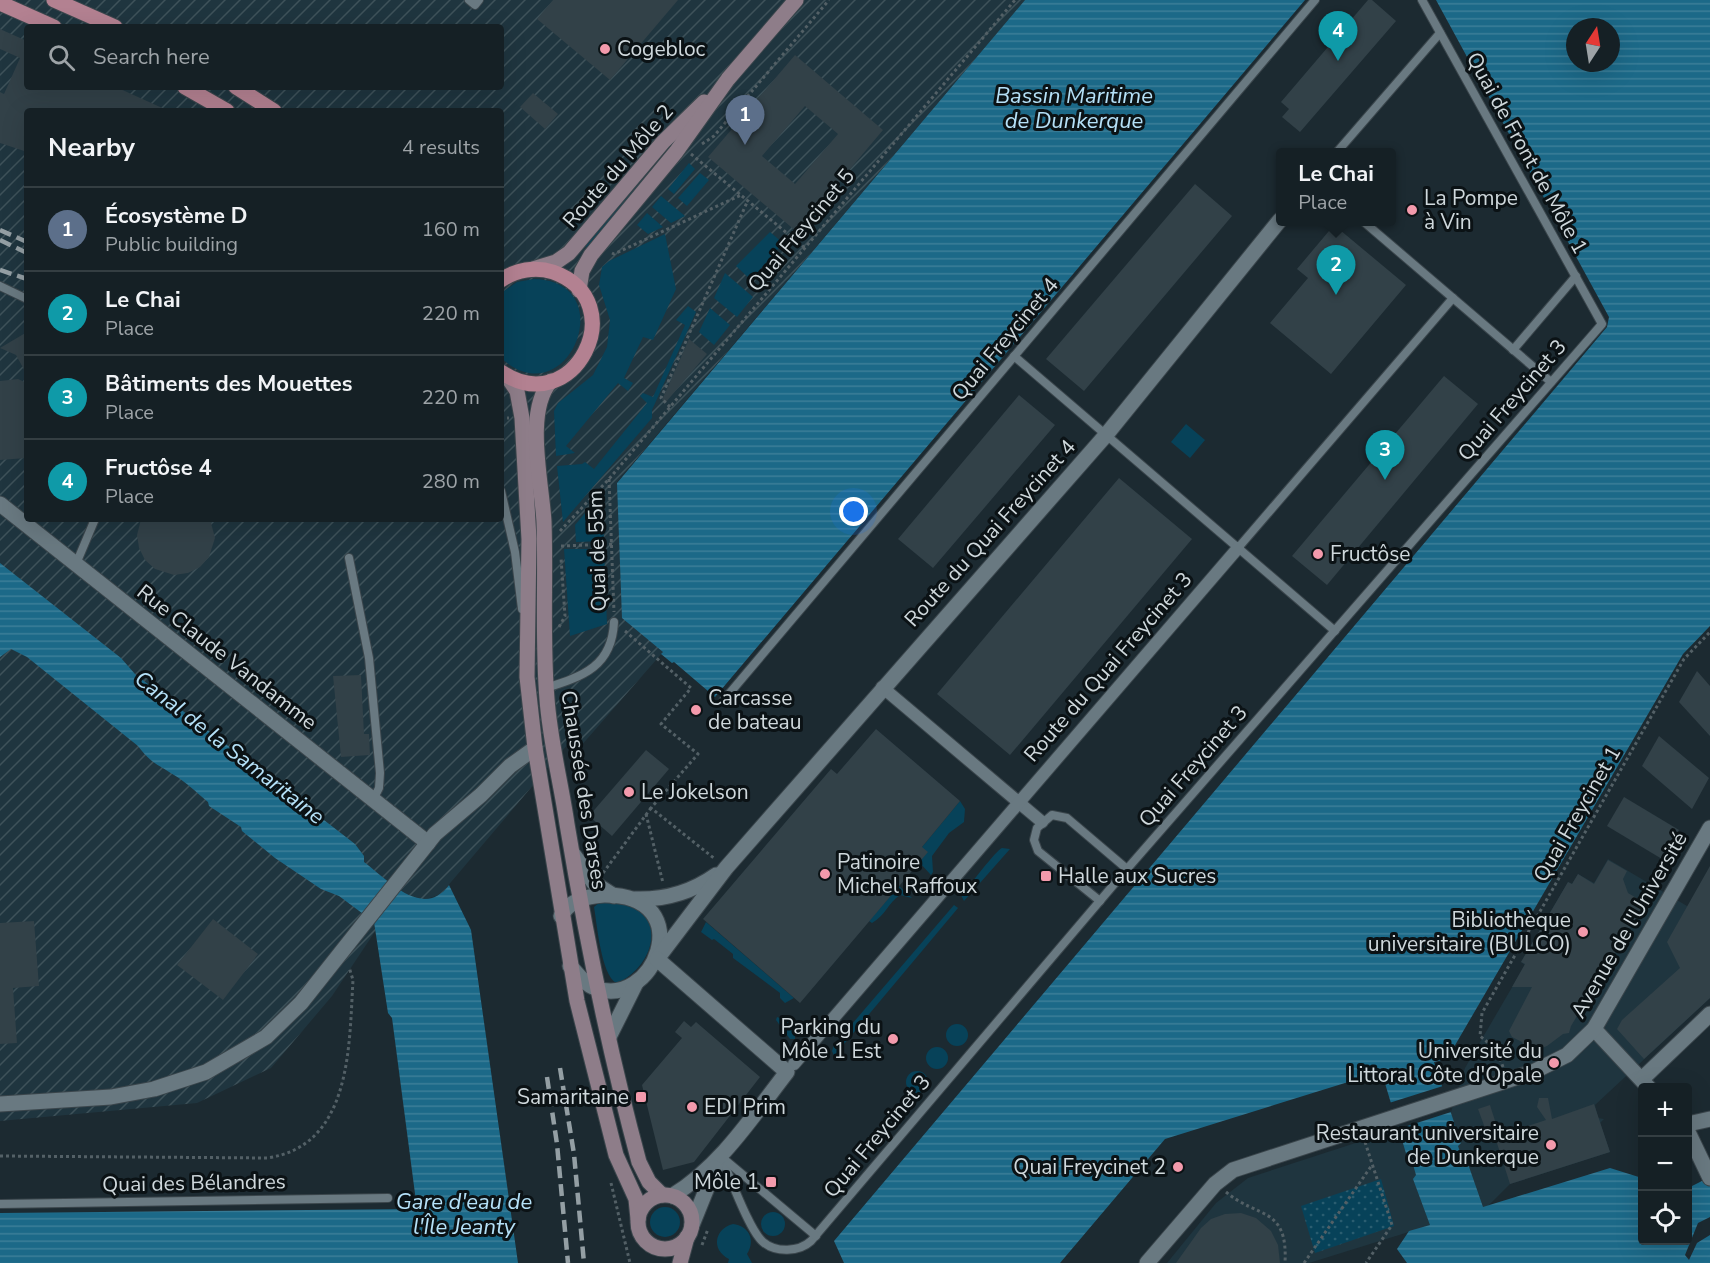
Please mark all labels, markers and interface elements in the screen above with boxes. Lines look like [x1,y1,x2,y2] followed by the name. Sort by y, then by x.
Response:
[1318,11,1358,61] pin: 4
[1566,18,1620,72] north arrow
[24,24,504,90] search box
[617,35,706,63] place label: Cogebloc
[45,41,78,74] icon: search
[93,42,210,72] text: Search here
[598,42,612,56] marker: Cogebloc
[1460,47,1594,259] street label: Quai de Front de Môle 1
[995,81,1153,136] water label: Bassin Maritime de Dunkerque
[726,96,764,145] pin: 1
[556,98,680,234] street label: Route du Môle 2
[48,130,135,165] text: Nearby
[402,134,480,161] text: 4 results
[1276,148,1396,226] popup
[1298,159,1374,189] text: Le Chai
[741,163,861,297] street label: Quai Freycinet 5
[1424,184,1518,236] place label: La Pompe à Vin
[1298,189,1347,216] text: Place
[105,201,248,231] text: Écosystème D
[1405,203,1419,217] marker: La Pompe à Vin
[62,216,74,243] text: 1
[422,216,480,243] text: 160 m
[105,231,238,258] text: Public building
[1316,246,1356,295] pin: 2
[945,272,1065,406] street label: Quai Freycinet 4
[105,285,181,315] text: Le Chai
[62,300,74,327] text: 2
[422,300,480,327] text: 220 m
[105,315,154,342] text: Place
[1451,333,1573,467] street label: Quai Freycinet 3
[105,369,352,399] text: Bâtiments des Mouettes
[62,384,74,411] text: 3
[422,384,480,411] text: 220 m
[105,399,154,426] text: Place
[1366,430,1404,480] pin: 3
[898,433,1082,633] street label: Route du Quai Freycinet 4
[105,453,212,483] text: Fructôse 4
[62,468,74,495] text: 4
[422,468,480,495] text: 280 m
[105,483,154,510] text: Place
[581,490,613,612] street label: Quai de 55m
[839,497,868,526] your location
[1330,540,1411,568] place label: Fructôse
[1311,547,1325,561] marker: Fructôse
[1019,567,1197,767] street label: Route du Quai Freycinet 3
[131,578,323,736] street label: Rue Claude Vandamme
[128,664,331,832] water label: Canal de la Samaritaine
[708,684,802,736] place label: Carcasse de bateau
[554,688,614,892] street label: Chaussée des Darses
[1133,700,1253,832] street label: Quai Freycinet 3
[689,703,703,717] marker: Carcasse de bateau
[1527,741,1627,887] street label: Quai Freycinet 1
[641,778,749,806] place label: Le Jokelson
[622,785,636,799] marker: Le Jokelson
[1564,827,1694,1023] street label: Avenue de l'Université
[837,848,977,900] place label: Patinoire Michel Raffoux
[1058,862,1216,890] place label: Halle aux Sucres
[818,867,832,881] marker: Patinoire Michel Raffoux
[1039,869,1053,883] marker: Halle aux Sucres
[1368,906,1571,958] place label: Bibliothèque universitaire (BULCO)
[1576,925,1590,939] marker: Bibliothèque universitaire (BULCO)
[781,1013,882,1065] place label: Parking du Môle 1 Est
[886,1032,900,1046] marker: Parking du Môle 1 Est
[1347,1037,1542,1089] place label: Université du Littoral Côte d'Opale
[1547,1056,1561,1070] marker: Université du Littoral Côte d'Opale
[817,1069,937,1203] street label: Quai Freycinet 3
[517,1083,629,1111] place label: Samaritaine
[1638,1083,1692,1245] map controls
[1638,1083,1692,1137] button: +
[634,1090,648,1104] marker: Samaritaine
[704,1093,786,1121] place label: EDI Prim
[685,1100,699,1114] marker: EDI Prim
[1316,1119,1539,1171] place label: Restaurant universitaire de Dunkerque
[1638,1137,1692,1191] button: −
[1544,1138,1558,1152] marker: Restaurant universitaire de Dunkerque
[1013,1153,1166,1181] place label: Quai Freycinet 2
[1171,1160,1185,1174] marker: Quai Freycinet 2
[102,1167,286,1199] street label: Quai des Bélandres
[694,1168,759,1196] place label: Môle 1
[764,1175,778,1189] marker: Môle 1
[396,1187,532,1242] water label: Gare d'eau de l'Île Jeanty
[1638,1191,1692,1245] button: locate

